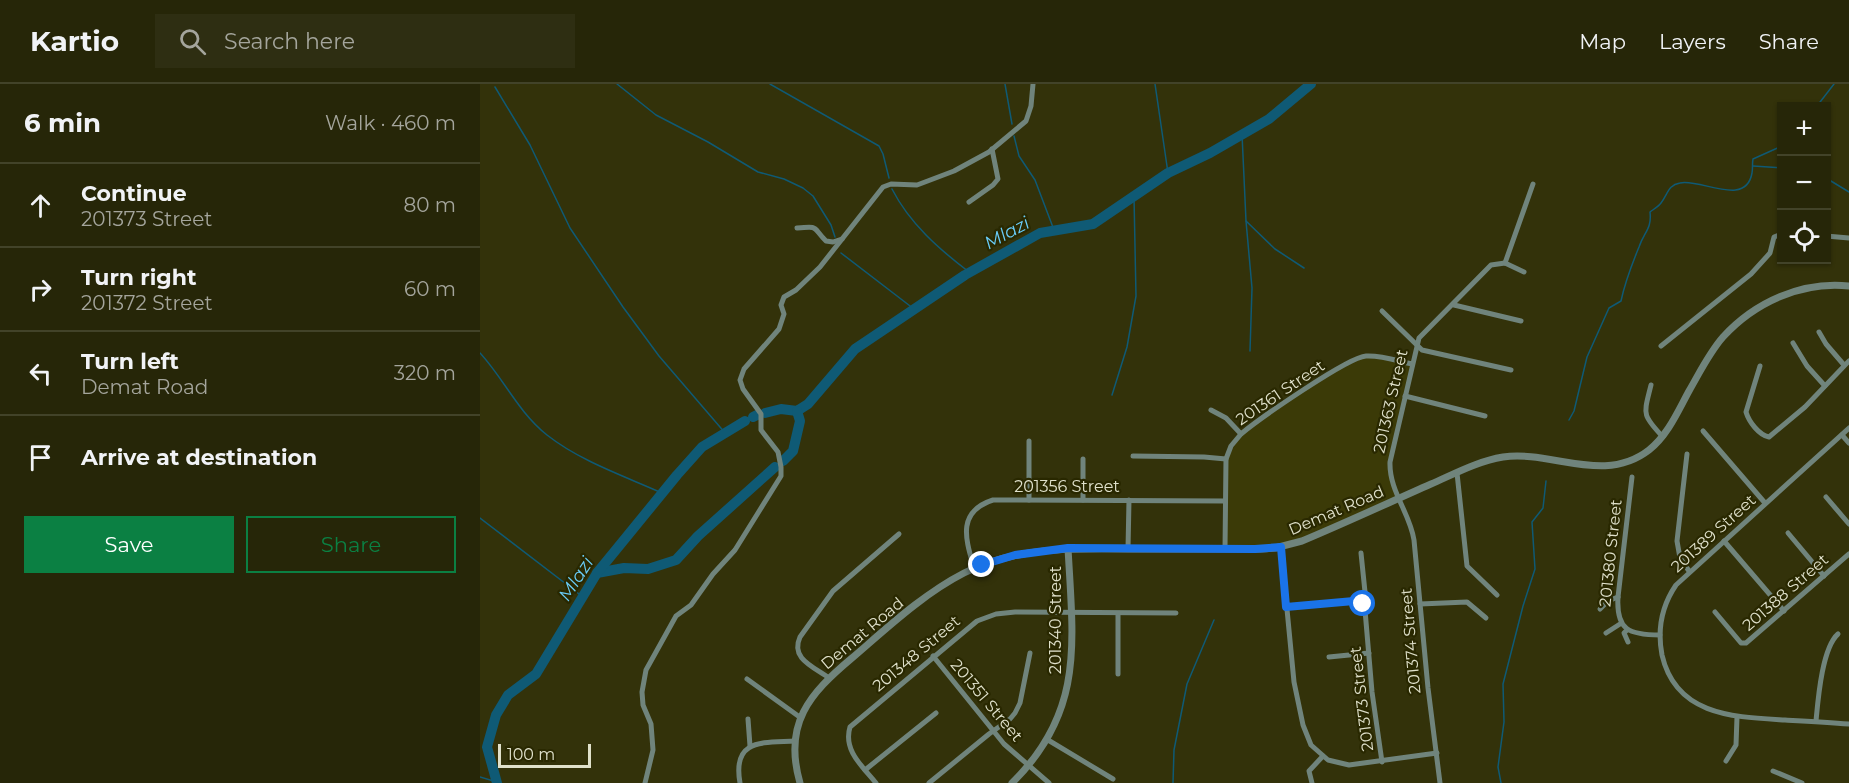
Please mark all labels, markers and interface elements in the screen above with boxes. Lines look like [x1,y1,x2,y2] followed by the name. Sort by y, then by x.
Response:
[155,14,575,68] search box
[30,24,119,58] text: Kartio
[176,25,209,58] icon: search
[224,28,355,55] text: Search here
[1579,29,1626,54] text: Map
[1659,29,1726,54] text: Layers
[1759,29,1819,54] text: Share
[1777,102,1831,264] map controls
[1777,102,1831,156] button: +
[24,107,101,139] text: 6 min
[325,111,456,135] text: Walk · 460 m
[1777,156,1831,210] button: −
[81,180,187,207] text: Continue
[24,189,57,222] icon: ahead
[404,193,456,217] text: 80 m
[81,207,212,231] text: 201373 Street
[1777,210,1831,264] button: locate
[981,212,1034,254] water label: Mlazi
[81,264,196,291] text: Turn right
[24,273,57,306] icon: right
[404,277,456,301] text: 60 m
[81,291,213,315] text: 201372 Street
[1369,347,1412,455] street label: 201363 Street
[81,348,179,375] text: Turn left
[1232,356,1329,429] street label: 201361 Street
[24,357,57,390] icon: left
[394,361,456,385] text: 320 m
[81,375,208,399] text: Demat Road
[24,441,57,474] icon: arrive
[81,444,317,471] text: Arrive at destination
[1014,477,1120,496] street label: 201356 Street
[1286,482,1387,539] street label: Demat Road
[1667,490,1760,576] street label: 201389 Street
[1595,498,1626,608] street label: 201380 Street
[24,516,234,573] button: Save
[246,516,456,573] button: Share
[1739,550,1832,635] street label: 201388 Street
[968,551,994,577] route end
[554,553,598,605] water label: Mlazi
[1046,565,1065,674] street label: 201340 Street
[1396,587,1425,694] street label: 201374 Street
[1349,590,1375,616] route start
[817,593,907,673] street label: Demat Road
[869,611,964,695] street label: 201348 Street
[1346,645,1377,752] street label: 201373 Street
[947,655,1027,746] street label: 201351 Street
[498,741,591,768] scale bar
[507,745,555,764] text: 100 m

